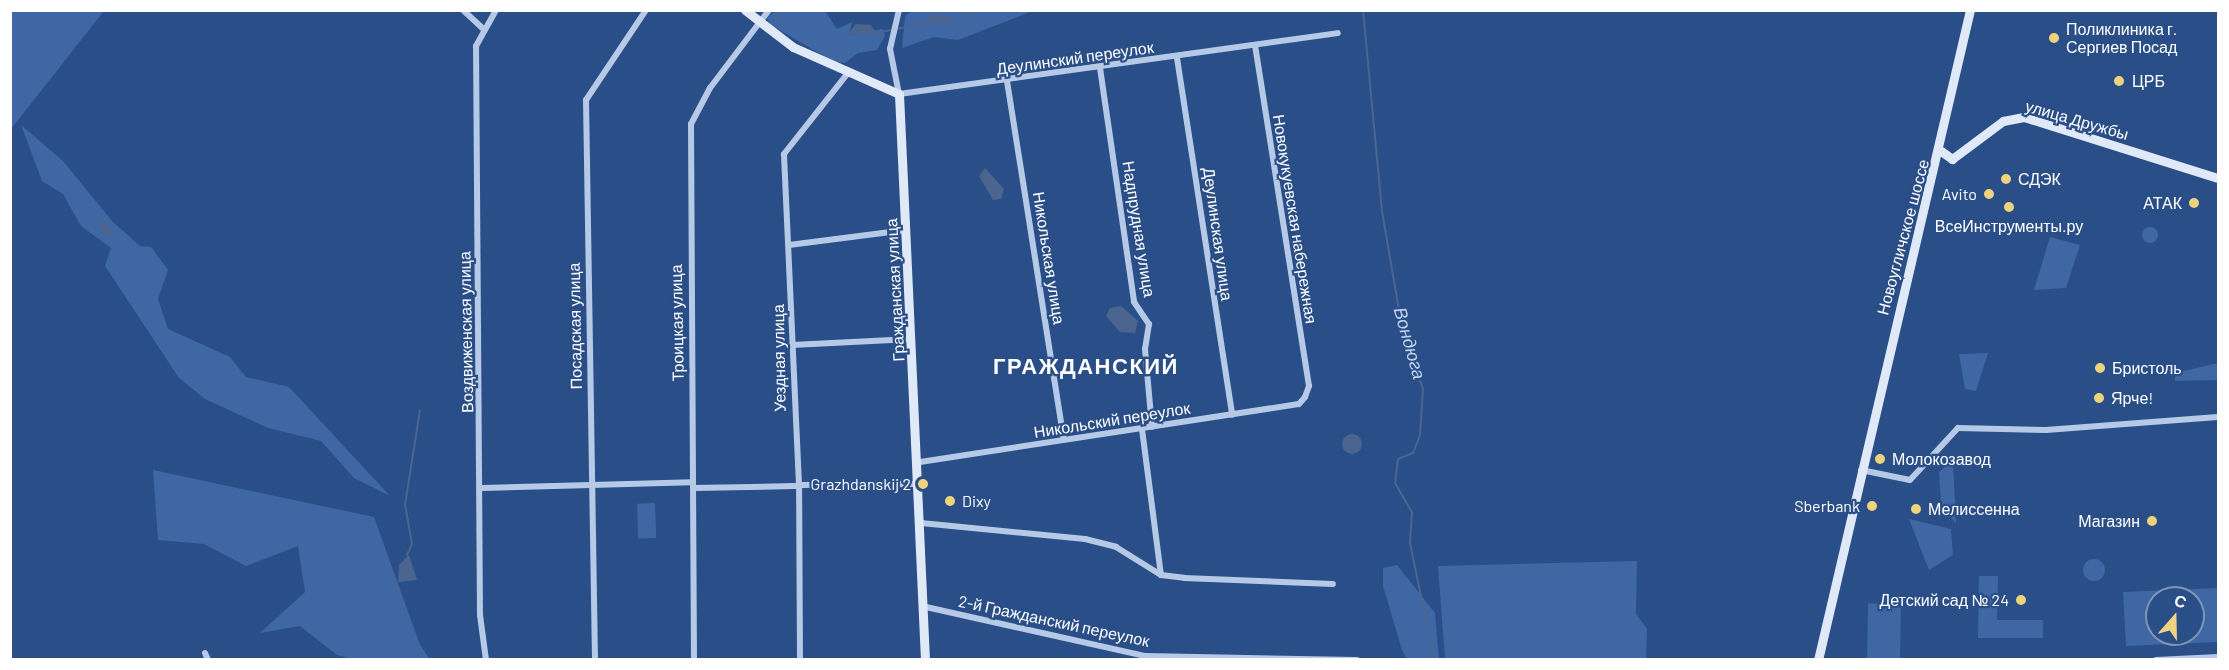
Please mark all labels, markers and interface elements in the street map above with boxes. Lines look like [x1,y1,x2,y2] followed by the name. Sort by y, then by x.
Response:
[2066,19,2177,57] place label: Поликлиника г. Сергиев Посад
[2047,31,2061,45] marker: Поликлиника г. Сергиев Посад
[995,37,1155,79] street label: Деулинский переулок
[2132,71,2165,91] place label: ЦРБ
[2110,72,2128,90] marker: ЦРБ
[2023,96,2131,144] street label: улица Дружбы
[1269,113,1321,325] street label: Новокукуевская набережная
[1873,157,1933,317] street label: Новоугличское шоссе
[1119,160,1159,298] street label: Надпрудная улица
[1199,166,1237,302] street label: Деулинская улица
[2018,169,2061,189] place label: СДЭК
[1999,172,2013,186] marker: СДЭК
[1942,184,1977,204] place label: Avito
[1982,187,1996,201] marker: Avito
[1029,190,1069,326] street label: Никольская улица
[2143,193,2182,213] place label: АТАК
[2187,196,2201,210] marker: АТАК
[2002,200,2016,214] marker: ВсеИнструменты.ру
[1935,216,2083,236] place label: ВсеИнструменты.ру
[882,218,908,362] street label: Гражданская улица
[455,251,477,413] street label: Воздвиженская улица
[564,262,586,390] street label: Посадская улица
[666,264,688,382] street label: Троицкая улица
[768,304,790,412] street label: Уездная улица
[1389,304,1431,382] water label: Вондюга
[993,353,1179,379] district label: ГРАЖДАНСКИЙ
[2112,358,2182,378] place label: Бристоль
[2093,361,2107,375] marker: Бристоль
[2111,388,2153,408] place label: Ярче!
[2092,391,2106,405] marker: Ярче!
[1032,398,1192,442] street label: Никольский переулок
[1892,449,1991,469] place label: Молокозавод
[1873,452,1887,466] marker: Молокозавод
[811,474,911,494] place label: Grazhdanskij 2
[916,477,930,491] marker: Grazhdanskij 2
[962,491,991,511] place label: Dixy
[943,494,957,508] marker: Dixy
[1794,496,1860,516] place label: Sberbank
[1865,499,1879,513] marker: Sberbank
[1928,499,2020,519] place label: Мелиссенна
[1909,502,1923,516] marker: Мелиссенна
[2078,511,2140,531] place label: Магазин
[2145,514,2159,528] marker: Магазин
[2145,586,2205,646] north arrow
[1879,590,2009,610] place label: Детский сад № 24
[2172,590,2189,611] text: С
[957,591,1151,651] street label: 2-й Гражданский переулок
[2014,593,2028,607] marker: Детский сад № 24

